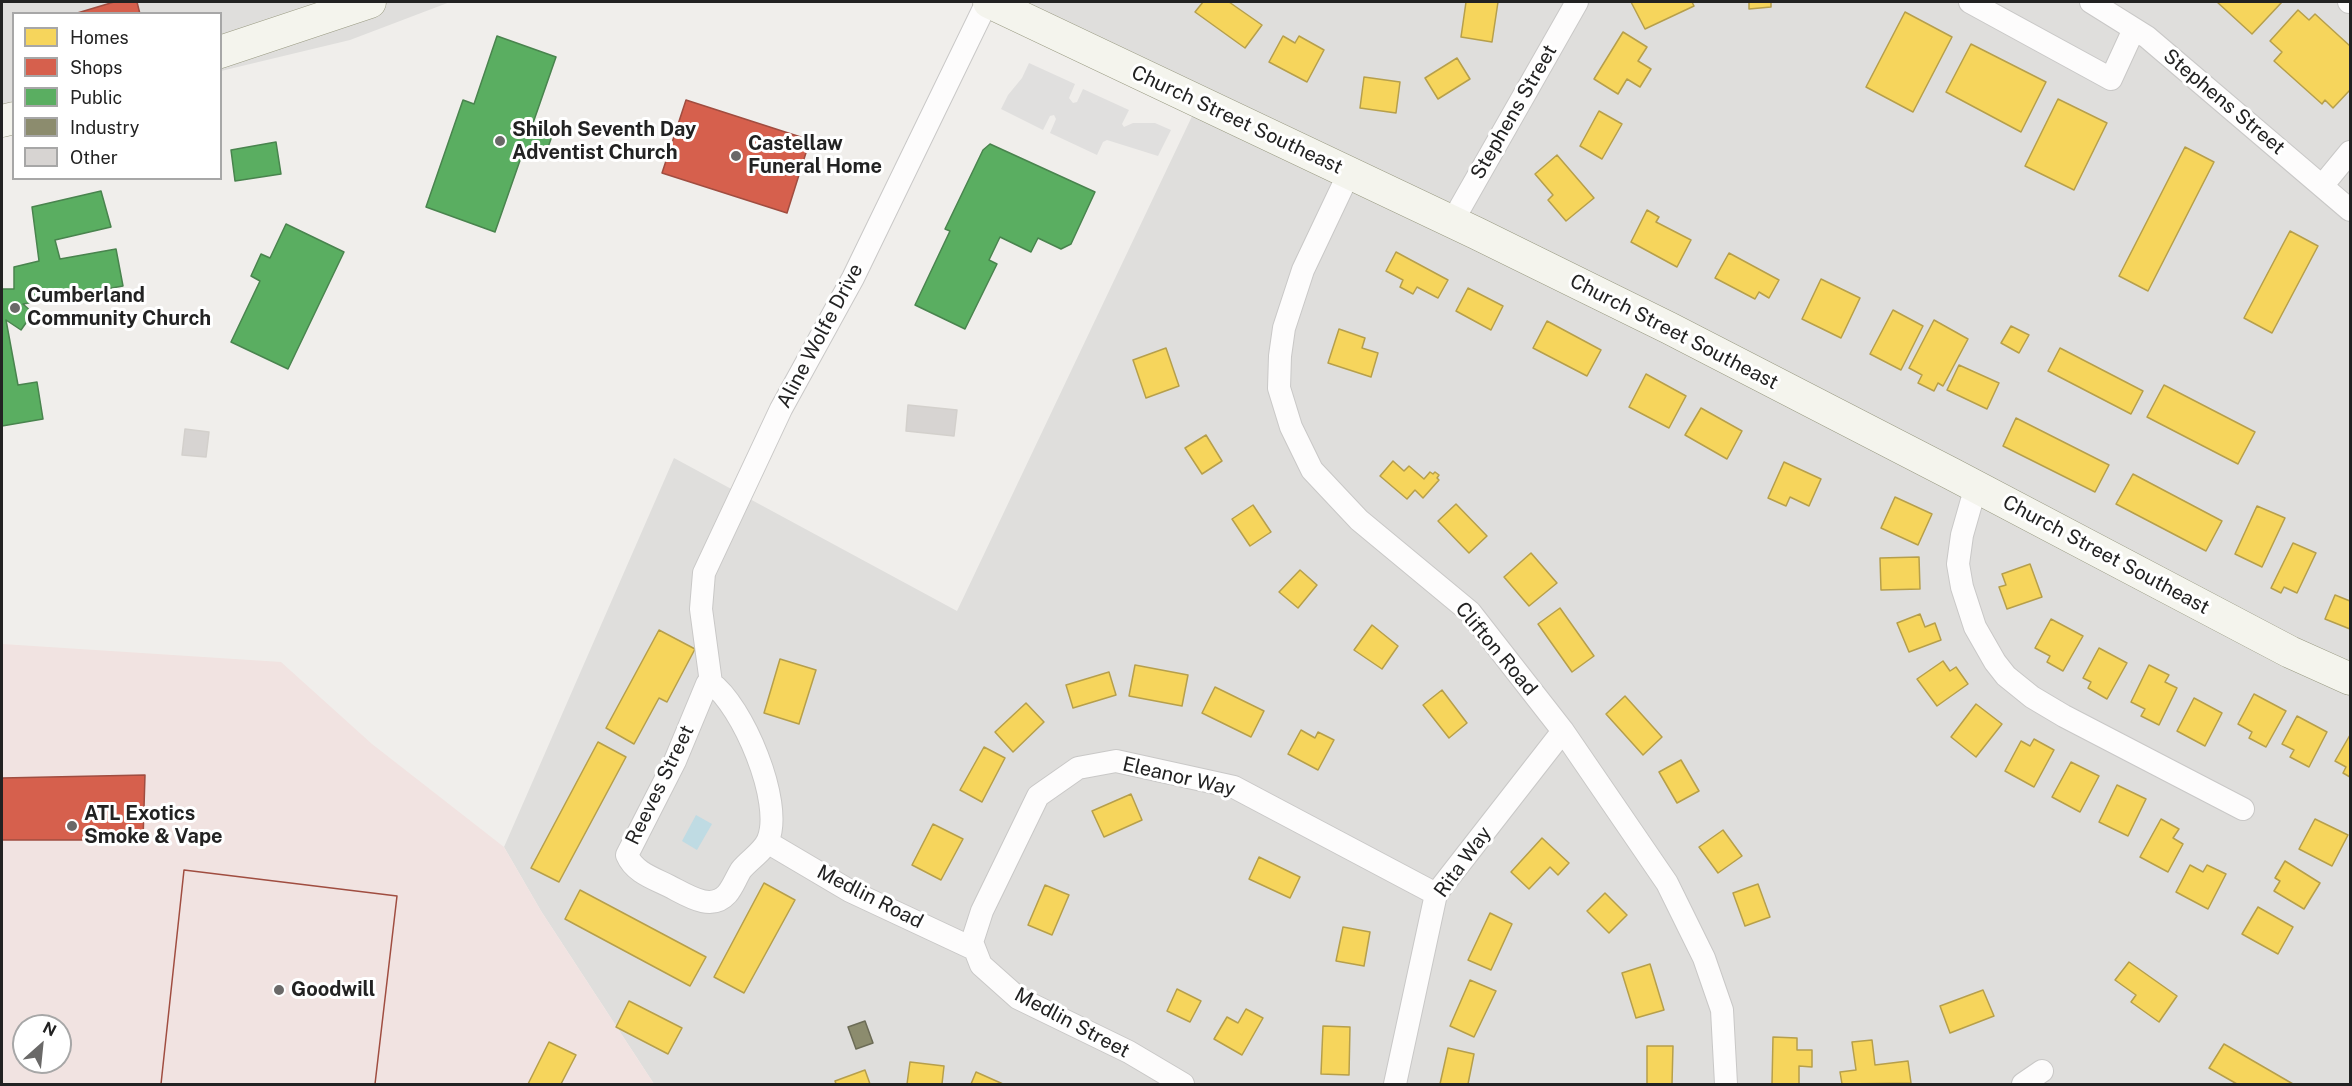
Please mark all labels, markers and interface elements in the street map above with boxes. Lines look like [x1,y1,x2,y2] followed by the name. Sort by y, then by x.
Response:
[12,12,222,180] legend
[70,27,129,48] text: Homes
[1466,40,1562,184] street label: Stephens Street
[2158,44,2290,160] street label: Stephens Street
[70,57,122,78] text: Shops
[1127,60,1347,180] street label: Church Street Southeast
[70,87,122,108] text: Public
[70,117,139,138] text: Industry
[512,118,696,165] place label: Shiloh Seventh Day Adventist Church
[748,132,882,179] place label: Castellaw Funeral Home
[493,134,507,148] marker: Shiloh Seventh Day Adventist Church
[70,147,118,168] text: Other
[729,149,743,163] marker: Castellaw Funeral Home
[772,260,868,412] street label: Aline Wolfe Drive
[1566,269,1782,395] street label: Church Street Southeast
[27,284,211,331] place label: Cumberland Community Church
[8,301,22,315] marker: Cumberland Community Church
[1999,490,2213,620] street label: Church Street Southeast
[1450,597,1542,701] street label: Clifton Road
[621,721,699,849] street label: Reeves Street
[1120,752,1238,802] street label: Eleanor Way
[84,802,223,849] place label: ATL Exotics Smoke & Vape
[65,819,79,833] marker: ATL Exotics Smoke & Vape
[1429,822,1497,902] street label: Rita Way
[813,860,927,934] street label: Medlin Road
[291,978,375,1002] place label: Goodwill
[272,983,286,997] marker: Goodwill
[1010,983,1134,1063] street label: Medlin Street
[12,1014,72,1074] north arrow
[40,1018,59,1041] text: N

